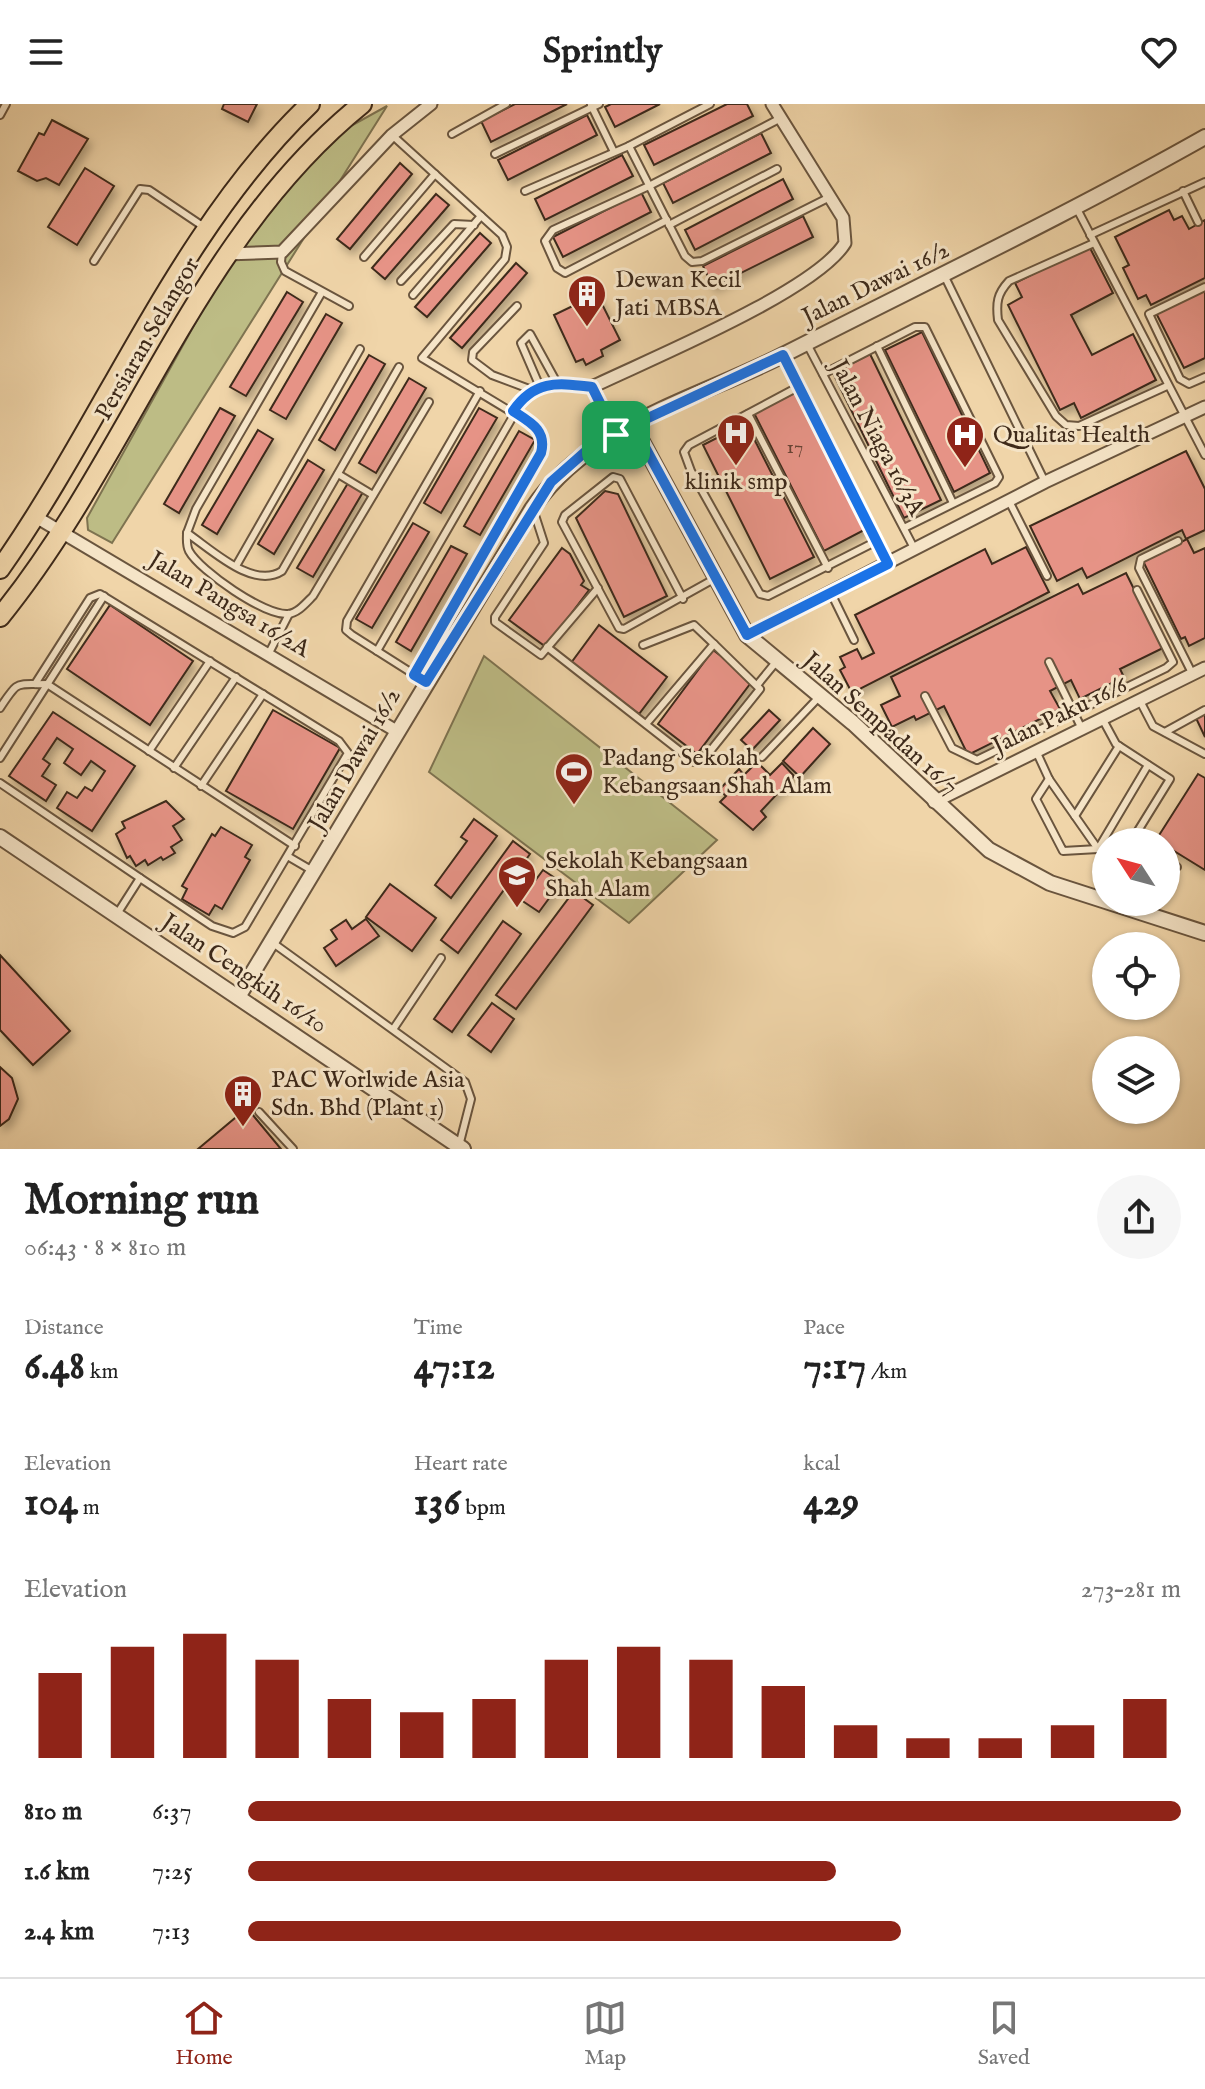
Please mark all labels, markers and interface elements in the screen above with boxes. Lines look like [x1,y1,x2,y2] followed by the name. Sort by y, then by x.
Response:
[543,29,662,75] text: Sprintly
[24,30,68,74] icon: menu
[1137,30,1181,74] icon: heart
[795,235,955,334] street label: Jalan Dawai 16/2
[89,252,207,426] street label: Persiaran Selangor
[612,265,742,324] place label: Dewan Kecil Jati MBSA
[566,273,608,328] building icon: Dewan Kecil Jati MBSA
[821,352,932,522] street label: Jalan Niaga 16/3A
[582,401,650,469] pin
[715,412,757,467] hospital icon: klinik smp
[594,413,638,457] icon: arrive
[944,414,986,469] hospital icon: Qualitas Health
[993,420,1150,451] place label: Qualitas Health
[787,435,803,460] house number: 17
[684,467,788,498] place label: klinik smp
[140,543,316,666] street label: Jalan Pangsa 16/2A
[793,644,964,802] street label: Jalan Sempadan 16/7
[985,670,1133,763] street label: Jalan Paku 16/6
[300,683,408,840] street label: Jalan Dawai 16/2
[602,743,832,802] place label: Padang Sekolah Kebangsaan Shah Alam
[553,751,595,806] sports icon: Padang Sekolah Kebangsaan Shah Alam
[1092,828,1180,916] north arrow
[1092,828,1180,1124] map controls
[545,846,748,905] place label: Sekolah Kebangsaan Shah Alam
[496,854,538,909] school or university icon: Sekolah Kebangsaan Shah Alam
[153,905,333,1041] street label: Jalan Cengkih 16/10
[1092,932,1180,1020] button: locate
[1092,1036,1180,1124] button: layers
[271,1065,465,1124] place label: PAC Worlwide Asia Sdn. Bhd (Plant 1)
[222,1073,264,1128] building icon: PAC Worlwide Asia Sdn. Bhd (Plant 1)
[24,1173,259,1229] text: Morning run
[1097,1175,1181,1259] button: share
[24,1231,186,1264] text: 06:43 · 8 × 810 m
[24,1314,104,1342] text: Distance
[414,1314,463,1342] text: Time
[803,1314,845,1342] text: Pace
[24,1342,85,1393] text: 6.48
[414,1342,495,1393] text: 47:12
[803,1342,866,1393] text: 7:17
[85,1358,119,1386] text: km
[866,1358,907,1386] text: /km
[24,1450,111,1478] text: Elevation
[414,1450,508,1478] text: Heart rate
[803,1450,840,1478] text: kcal
[24,1478,78,1529] text: 104
[414,1478,460,1529] text: 136
[803,1478,859,1529] text: 429
[78,1494,100,1522] text: m
[460,1494,506,1522] text: bpm
[24,1573,127,1606] text: Elevation
[1081,1573,1181,1606] text: 273–281 m
[24,1795,82,1828] text: 810 m
[152,1795,192,1828] text: 6:37
[24,1855,90,1888] text: 1.6 km
[152,1855,193,1888] text: 7:25
[24,1915,94,1948] text: 2.4 km
[152,1915,190,1948] text: 7:13
[175,1996,233,2072] tab: Home
[583,1996,627,2072] tab: Map
[978,1996,1030,2072] tab: Saved

